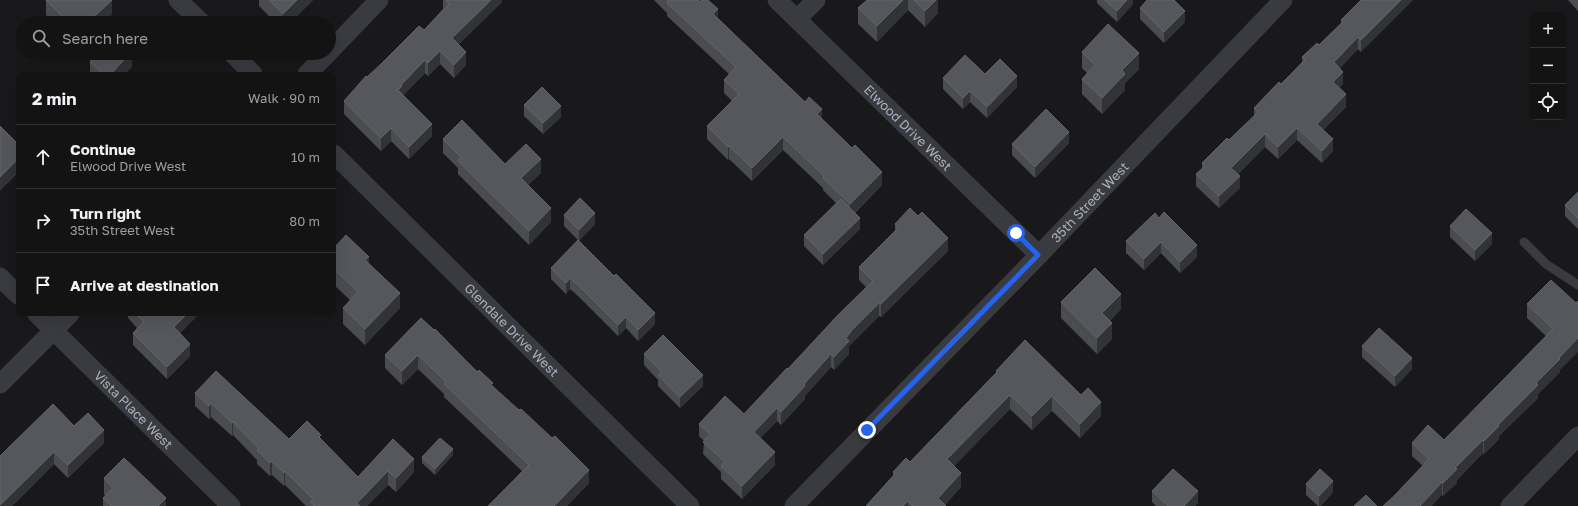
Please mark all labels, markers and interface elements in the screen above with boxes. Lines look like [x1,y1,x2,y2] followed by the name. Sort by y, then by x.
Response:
[1530,12,1566,120] map controls
[1530,12,1566,48] button: +
[16,16,336,60] search box
[30,27,52,49] icon: search
[62,29,148,47] text: Search here
[1530,48,1566,84] button: −
[861,81,955,174] street label: Elwood Drive West
[1530,84,1566,120] button: locate
[32,88,76,109] text: 2 min
[248,90,320,106] text: Walk · 90 m
[70,140,136,158] text: Continue
[32,146,54,168] icon: ahead
[291,149,320,165] text: 10 m
[70,158,186,174] text: Elwood Drive West
[1048,159,1132,246] street label: 35th Street West
[70,204,141,222] text: Turn right
[32,210,54,232] icon: right
[289,213,320,229] text: 80 m
[70,222,175,238] text: 35th Street West
[1007,224,1025,242] route start
[32,274,54,296] icon: arrive
[70,276,219,294] text: Arrive at destination
[461,280,562,380] street label: Glendale Drive West
[91,367,176,452] street label: Vista Place West
[858,421,876,439] route end

